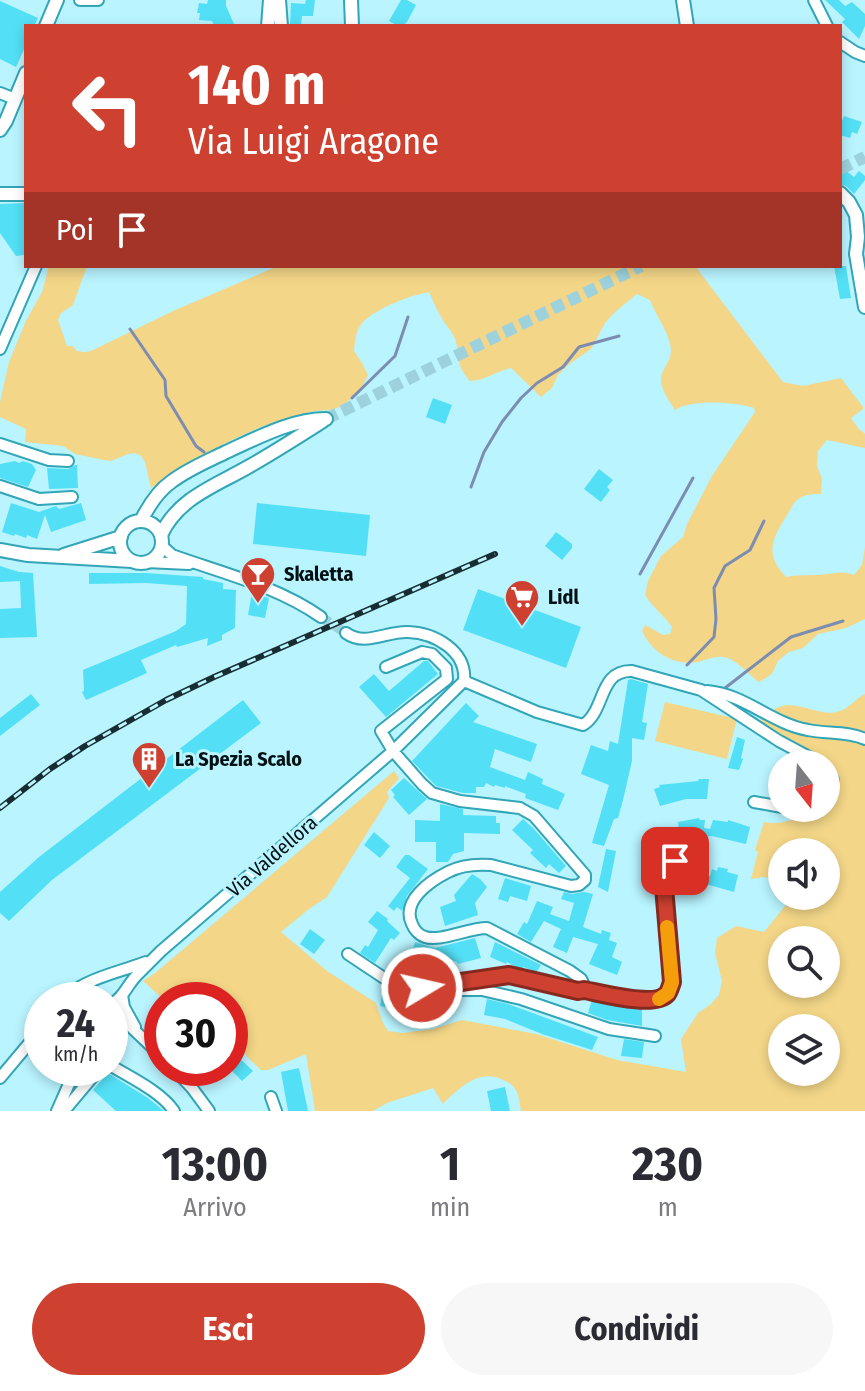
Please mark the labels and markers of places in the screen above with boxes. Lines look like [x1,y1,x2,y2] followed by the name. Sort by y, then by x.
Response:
[239,555,277,605] bar icon: Skaletta
[284,562,353,586] place label: Skaletta
[503,578,541,628] supermarket icon: Lidl
[548,585,579,609] place label: Lidl
[130,740,168,790] building icon: La Spezia Scalo
[175,747,302,771] place label: La Spezia Scalo
[641,827,709,895] pin

